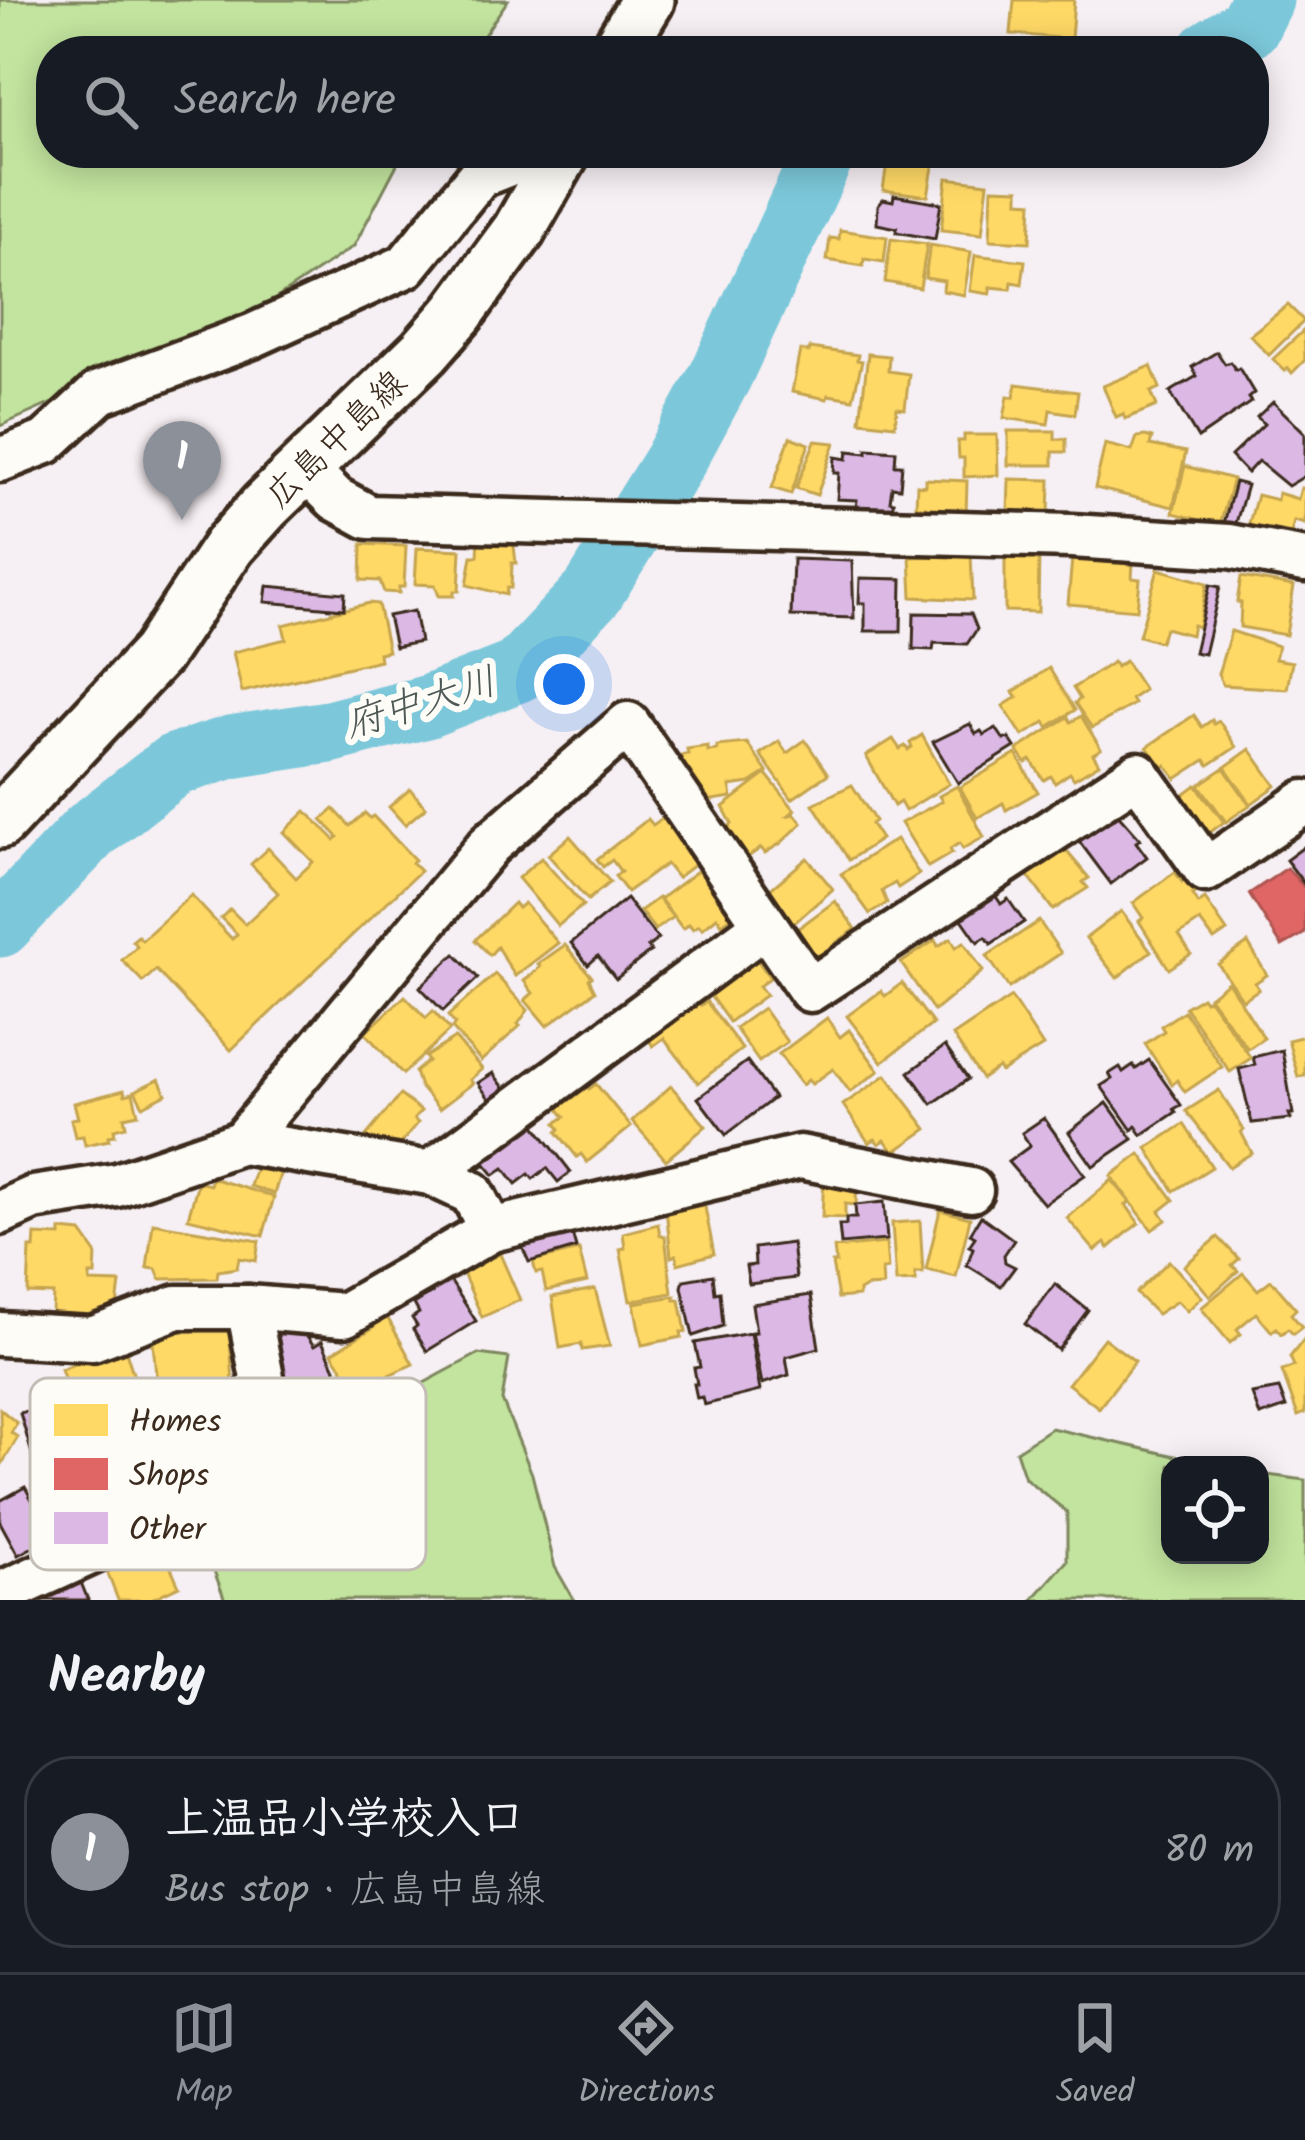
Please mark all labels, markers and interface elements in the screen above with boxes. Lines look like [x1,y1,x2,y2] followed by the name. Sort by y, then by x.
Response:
[36,36,1269,168] search box
[174,66,396,138] text: Search here
[78,69,144,135] icon: search
[253,357,422,524] street label: 広島中島線
[143,421,221,520] pin: 1
[338,652,505,757] water label: 府中大川
[534,654,594,714] your location
[30,1378,426,1570] legend
[129,1397,221,1450] text: Homes
[129,1451,209,1504] text: Shops
[1161,1456,1269,1564] map controls
[1161,1456,1269,1564] button: locate
[129,1505,208,1558] text: Other
[48,1638,205,1719] text: Nearby
[165,1785,525,1857] text: 上温品小学校入口
[84,1821,96,1883] text: 1
[1164,1821,1254,1883] text: 80 m
[165,1861,544,1923] text: Bus stop · 広島中島線
[171,1995,237,2120] tab: Map
[578,1995,715,2120] tab: Directions
[1056,1995,1134,2120] tab: Saved

